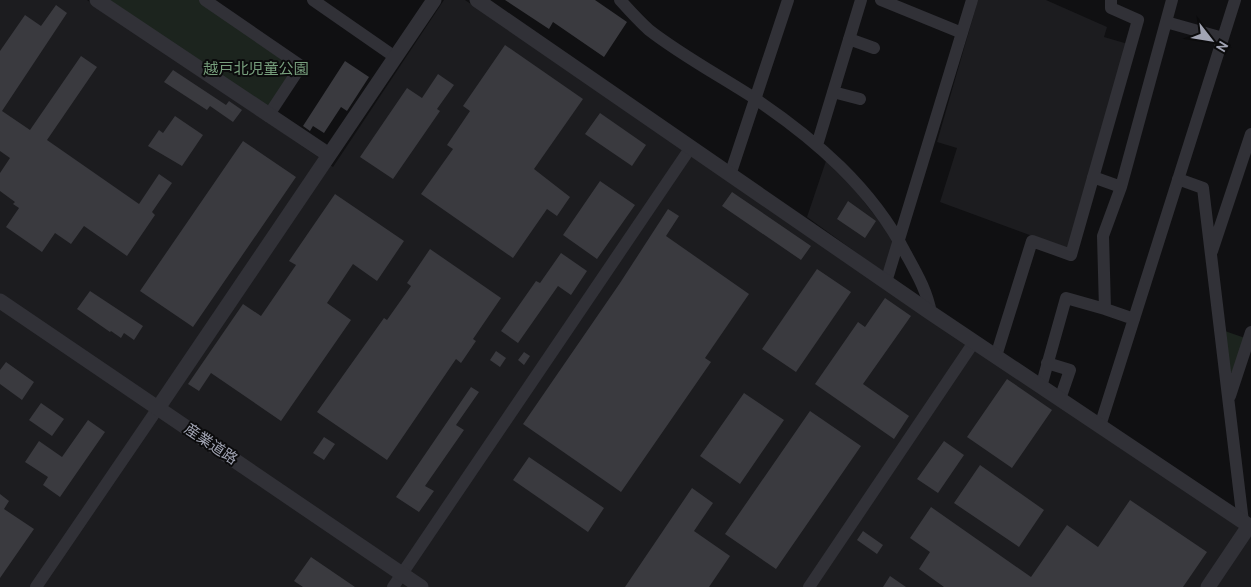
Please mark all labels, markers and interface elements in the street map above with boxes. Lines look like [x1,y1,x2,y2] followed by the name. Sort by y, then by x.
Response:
[1186,15,1236,65] north arrow
[1212,38,1232,56] text: N
[202,60,309,78] park label: 越戸北児童公園
[181,420,241,468] street label: 産業道路

